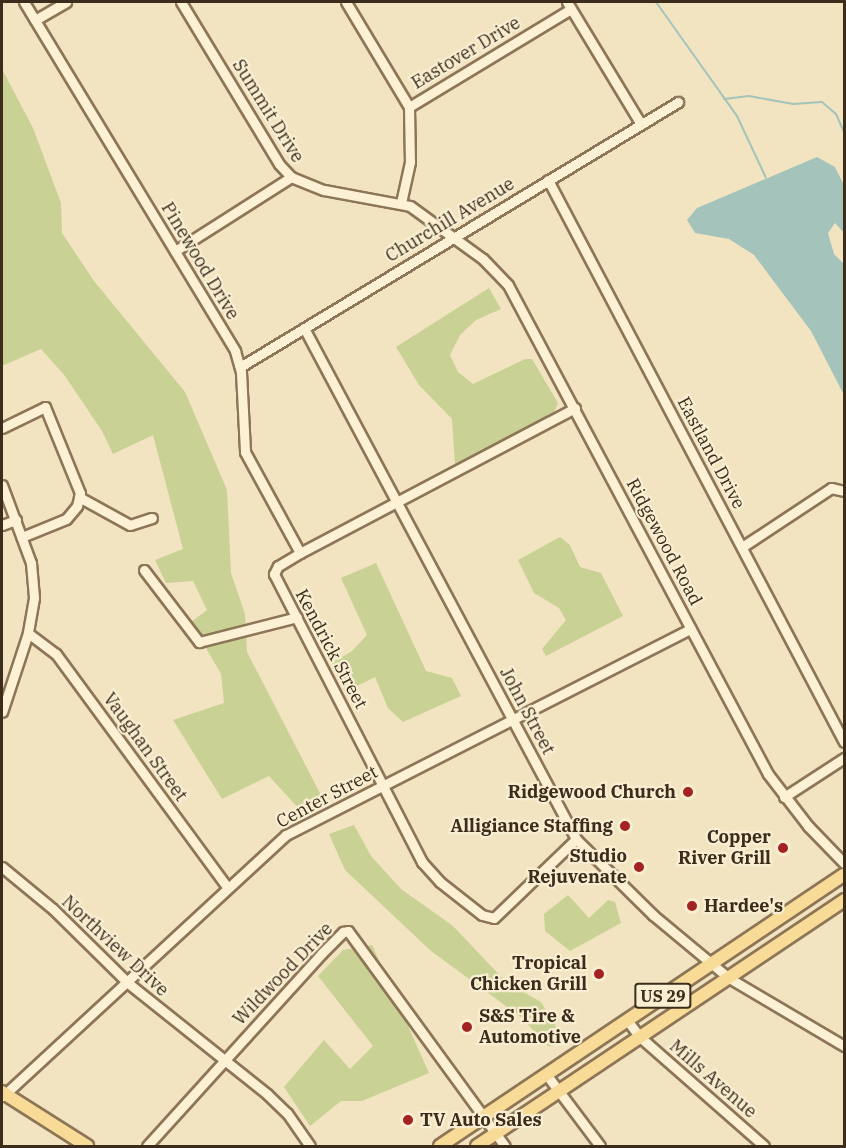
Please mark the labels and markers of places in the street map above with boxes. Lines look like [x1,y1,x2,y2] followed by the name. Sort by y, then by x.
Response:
[508,781,676,803] place label: Ridgewood Church
[681,785,695,799] marker: Ridgewood Church
[451,815,613,837] place label: Alligiance Staffing
[618,819,632,833] marker: Alligiance Staffing
[678,827,771,870] place label: Copper River Grill
[776,841,790,855] marker: Copper River Grill
[527,846,627,888] place label: Studio Rejuvenate
[632,860,646,874] marker: Studio Rejuvenate
[704,895,783,917] place label: Hardee's
[685,899,699,913] marker: Hardee's
[470,953,587,996] place label: Tropical Chicken Grill
[592,967,606,981] marker: Tropical Chicken Grill
[479,1006,581,1048] place label: S&S Tire & Automotive
[460,1020,474,1034] marker: S&S Tire & Automotive
[420,1109,542,1131] place label: TV Auto Sales
[401,1113,415,1127] marker: TV Auto Sales

